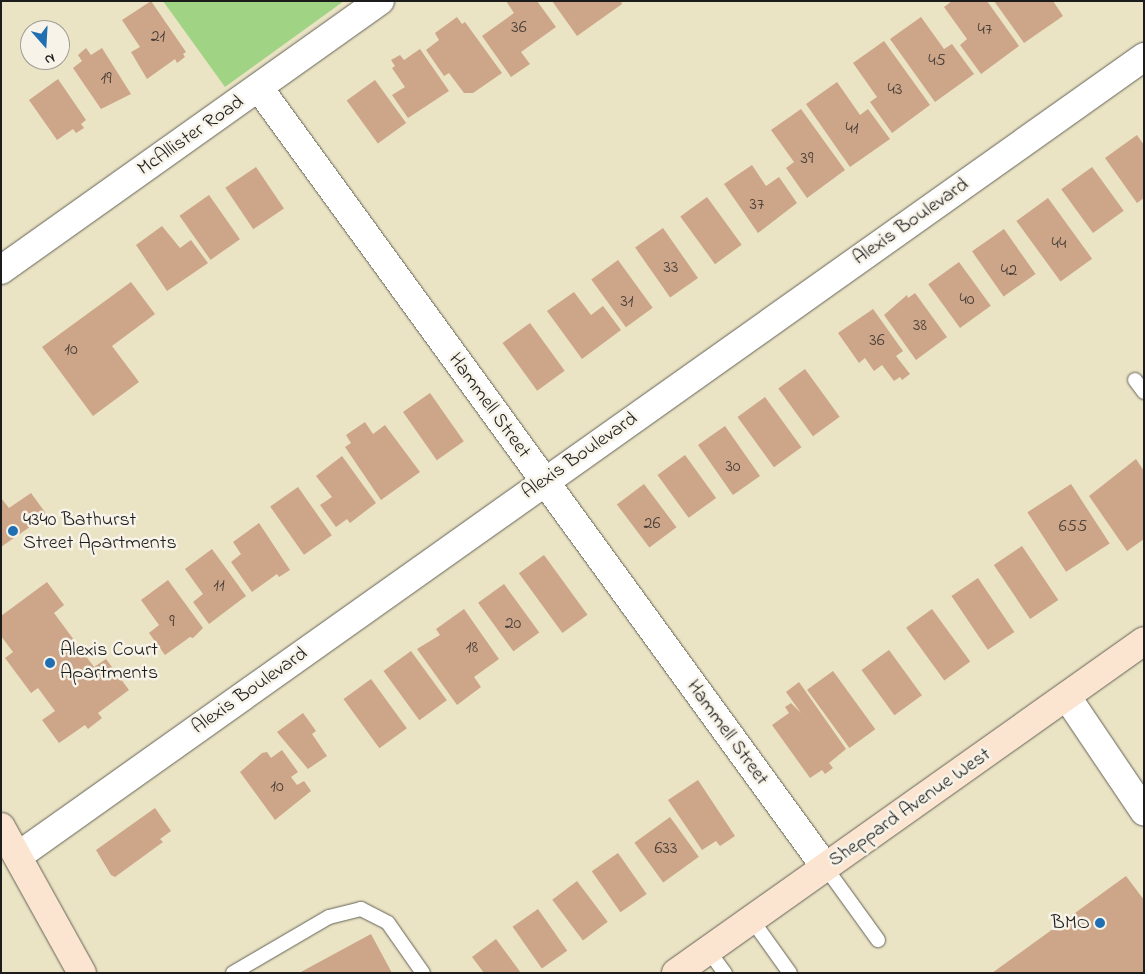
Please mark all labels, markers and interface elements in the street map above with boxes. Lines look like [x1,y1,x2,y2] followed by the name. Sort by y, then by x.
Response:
[511,17,527,39] house number: 36
[978,19,992,41] house number: 47
[20,20,70,70] north arrow
[151,26,165,48] house number: 21
[42,47,58,70] text: N
[928,50,946,72] house number: 45
[100,68,112,90] house number: 19
[888,79,902,101] house number: 43
[133,91,249,181] street label: McAllister Road
[845,118,859,140] house number: 41
[801,148,813,170] house number: 39
[848,173,974,271] street label: Alexis Boulevard
[750,194,764,216] house number: 37
[1052,233,1066,255] house number: 44
[664,257,678,279] house number: 33
[1001,260,1017,282] house number: 42
[959,289,975,311] house number: 40
[620,291,634,313] house number: 31
[913,315,927,337] house number: 38
[869,330,885,352] house number: 36
[64,339,78,361] house number: 10
[443,349,535,463] street label: Hammell Street
[517,407,643,505] street label: Alexis Boulevard
[725,456,741,478] house number: 30
[23,508,177,555] place label: 4340 Bathurst Street Apartments
[644,513,660,535] house number: 26
[1059,516,1087,538] house number: 655
[7,525,19,537] marker: 4340 Bathurst Street Apartments
[213,575,225,597] house number: 11
[169,611,175,633] house number: 9
[505,613,521,635] house number: 20
[466,637,478,659] house number: 18
[60,639,158,686] place label: Alexis Court Apartments
[187,642,313,740] street label: Alexis Boulevard
[44,657,56,669] marker: Alexis Court Apartments
[681,676,773,790] street label: Hammell Street
[824,743,996,873] street label: Sheppard Avenue West
[270,776,284,798] house number: 10
[655,838,677,860] house number: 633
[1051,911,1090,935] place label: BMO
[1094,917,1106,929] marker: BMO

